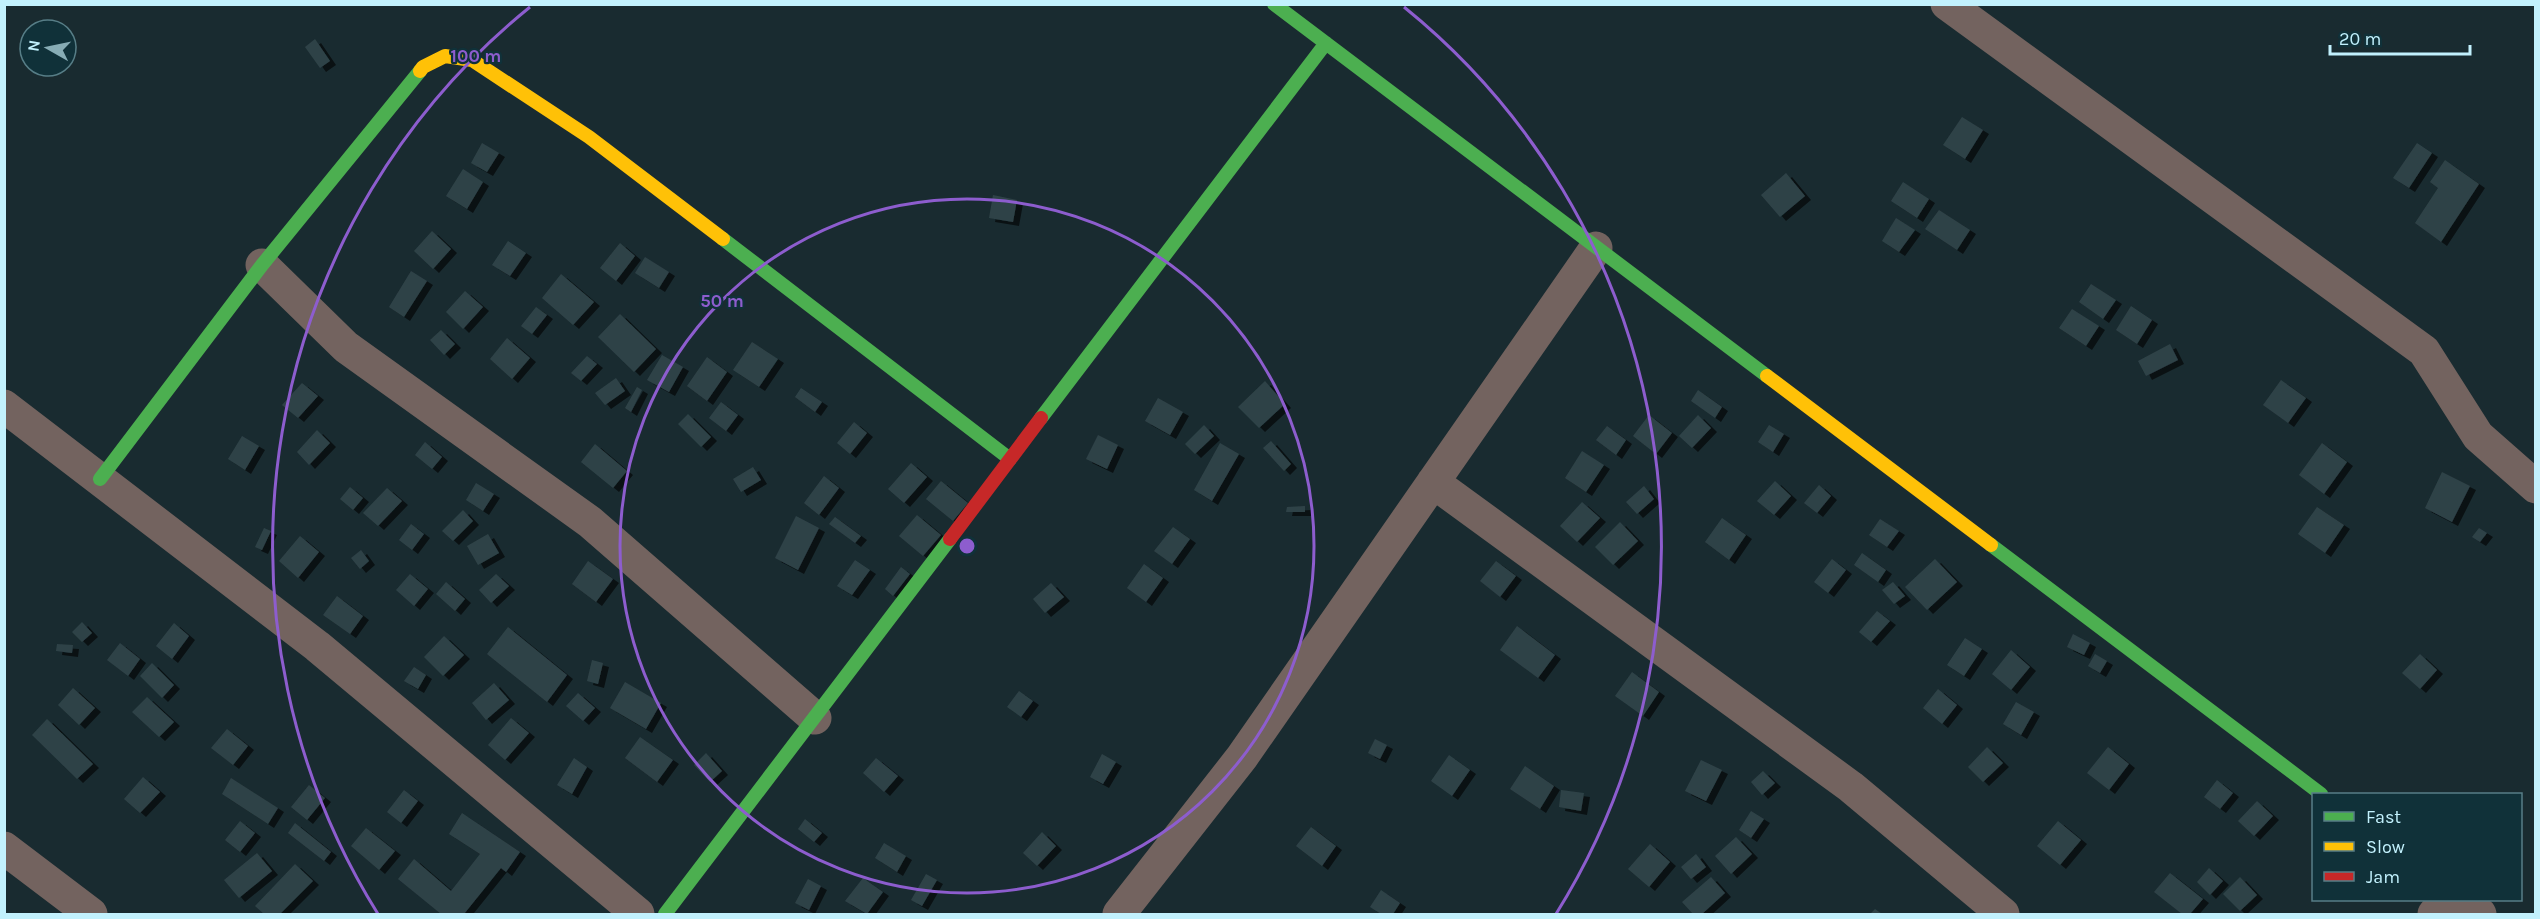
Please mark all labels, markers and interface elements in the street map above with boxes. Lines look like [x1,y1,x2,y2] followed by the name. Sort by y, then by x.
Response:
[18,18,78,78] north arrow
[2330,18,2470,56] scale bar
[2339,28,2381,50] text: 20 m
[23,39,44,53] text: N
[451,45,501,67] text: 100 m
[700,290,744,312] text: 50 m
[957,536,977,556] centre of rings
[2312,793,2522,901] legend
[2366,806,2401,828] text: Fast
[2366,836,2405,858] text: Slow
[2366,866,2400,888] text: Jam

